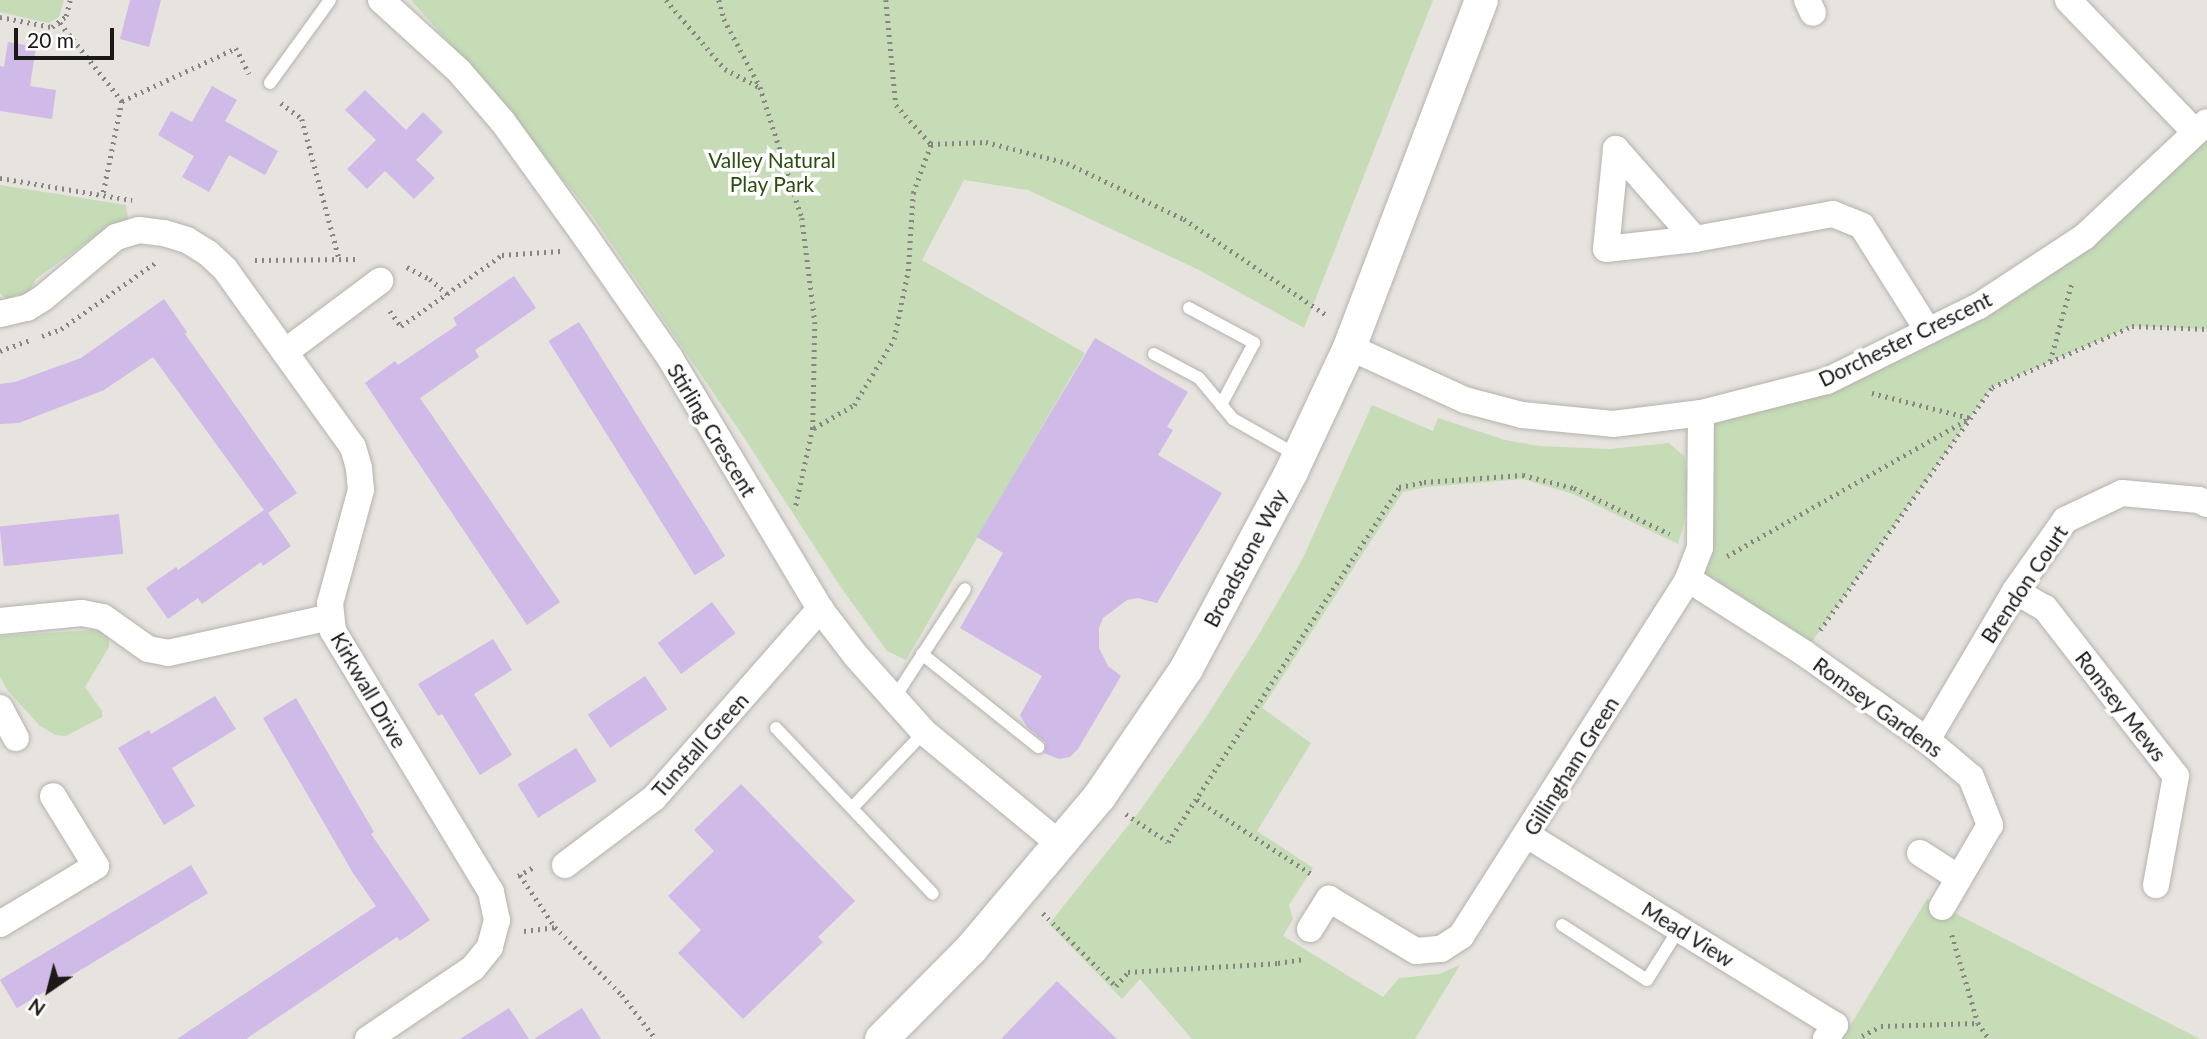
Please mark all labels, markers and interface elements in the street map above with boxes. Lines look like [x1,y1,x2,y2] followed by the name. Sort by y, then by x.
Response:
[18,14,117,58] scale bar
[27,27,74,52] text: 20 m
[708,147,836,197] park label: Valley Natural Play Park
[1814,286,1996,392] street label: Dorchester Crescent
[662,359,762,501] street label: Stirling Crescent
[1198,485,1292,631] street label: Broadstone Way
[1975,520,2073,648] street label: Brendon Court
[326,628,412,752] street label: Kirkwall Drive
[2070,646,2172,766] street label: Romsey Mews
[1808,651,1948,763] street label: Romsey Gardens
[646,687,754,803] street label: Tunstall Green
[1518,692,1624,840] street label: Gillingham Green
[1637,896,1739,972] street label: Mead View
[14,955,84,1025] north arrow
[24,994,49,1021] text: N

